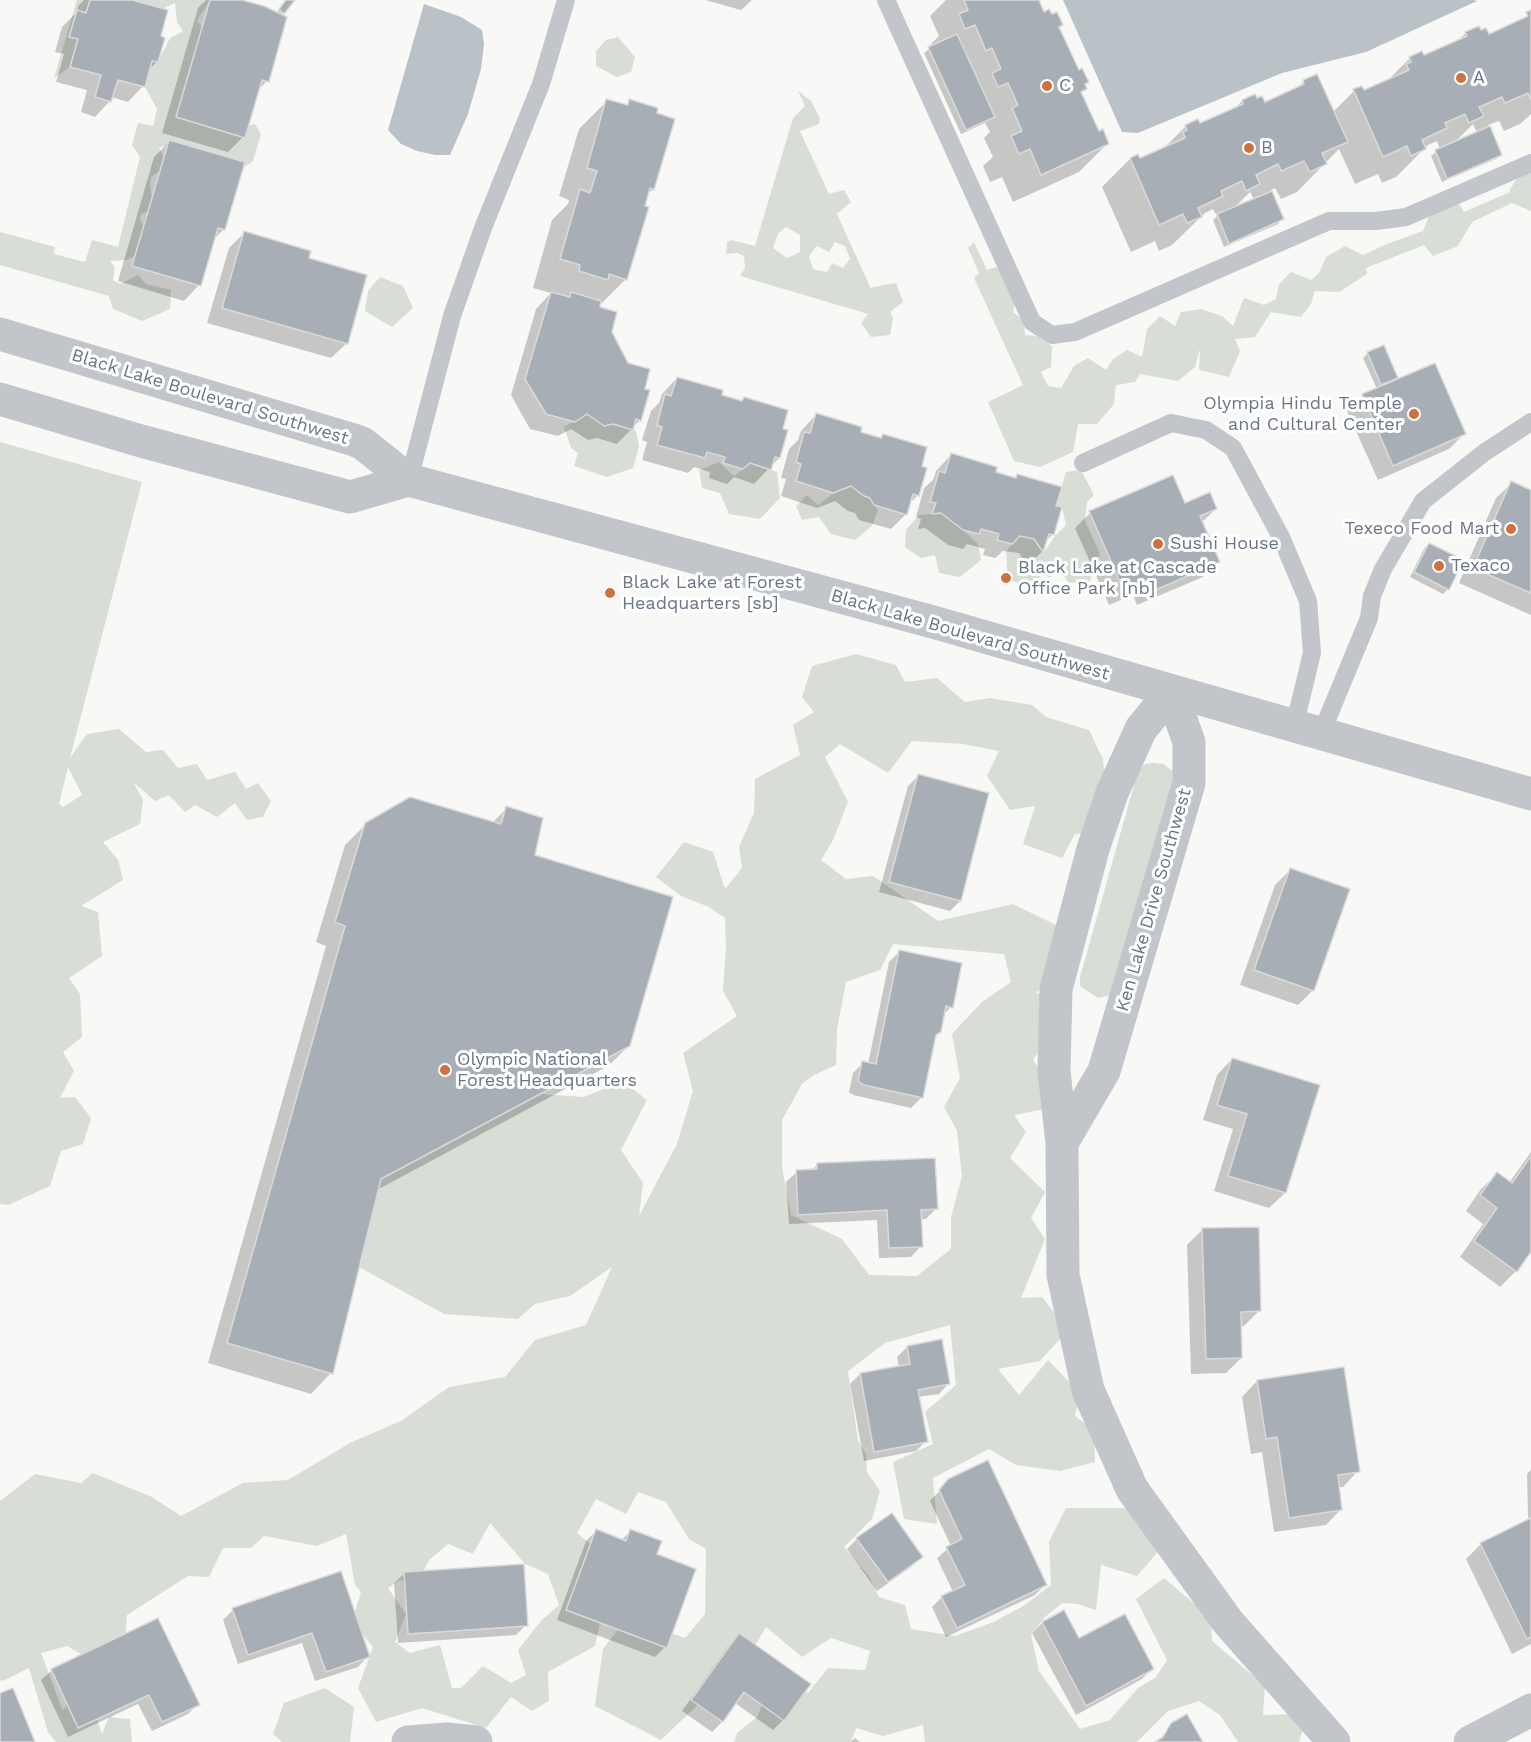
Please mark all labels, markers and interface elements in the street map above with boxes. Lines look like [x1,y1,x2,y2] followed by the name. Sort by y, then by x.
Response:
[1473,67,1485,89] place label: A
[1454,71,1468,85] marker: A
[1059,75,1071,97] place label: C
[1040,79,1054,93] marker: C
[1261,137,1273,159] place label: B
[1242,141,1256,155] marker: B
[69,344,351,450] street label: Black Lake Boulevard Southwest
[1203,393,1402,436] place label: Olympia Hindu Temple and Cultural Center
[1407,407,1421,421] marker: Olympia Hindu Temple and Cultural Center
[1345,518,1499,540] place label: Texeco Food Mart
[1504,522,1518,536] marker: Texeco Food Mart
[1170,533,1279,555] place label: Sushi House
[1151,537,1165,551] marker: Sushi House
[1451,555,1510,577] place label: Texaco
[1018,557,1217,600] place label: Black Lake at Cascade Office Park [nb]
[1432,559,1446,573] marker: Texaco
[999,571,1013,585] marker: Black Lake at Cascade Office Park [nb]
[622,572,802,614] place label: Black Lake at Forest Headquarters [sb]
[828,585,1112,685] street label: Black Lake Boulevard Southwest
[603,586,617,600] marker: Black Lake at Forest Headquarters [sb]
[1112,786,1196,1014] street label: Ken Lake Drive Southwest
[457,1049,637,1092] place label: Olympic National Forest Headquarters
[438,1063,452,1077] marker: Olympic National Forest Headquarters

